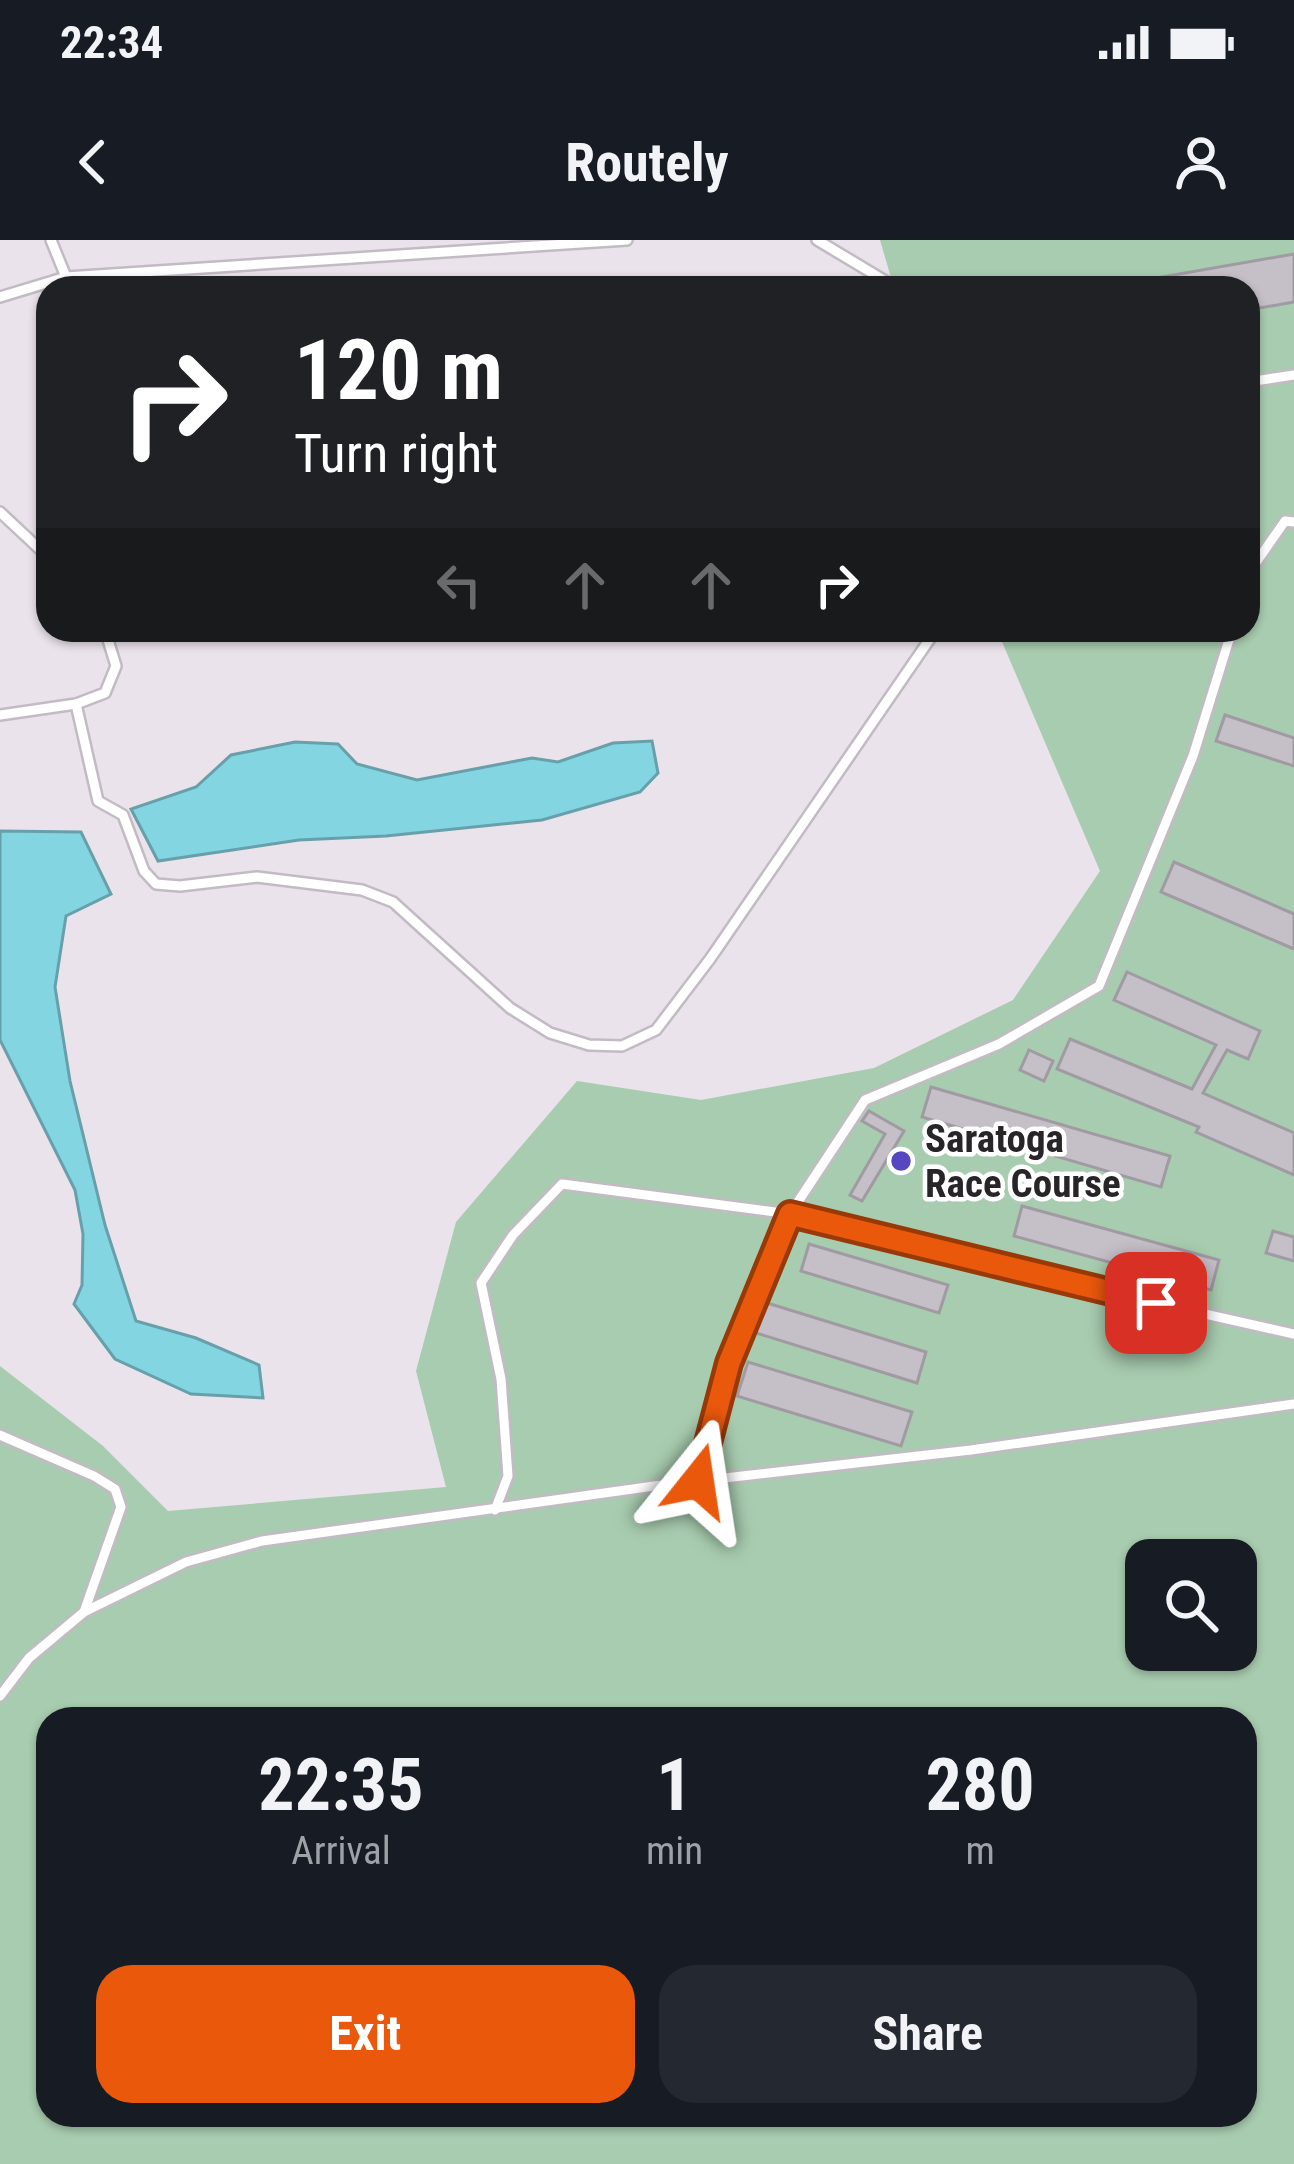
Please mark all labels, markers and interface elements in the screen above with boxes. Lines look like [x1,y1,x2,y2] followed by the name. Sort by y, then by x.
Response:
[60,16,163,69] text: 22:34
[60,129,126,195] icon: back
[1168,129,1234,195] icon: person
[565,131,729,194] text: Routely
[294,321,503,420] text: 120 m
[96,324,252,480] icon: right
[294,422,498,485] text: Turn right
[426,552,492,618] icon: left
[552,552,618,618] icon: ahead
[678,552,744,618] icon: ahead
[804,552,870,618] icon: right
[925,1116,1121,1207] place label: Saratoga Race Course
[888,1148,914,1174] marker: Saratoga Race Course
[1105,1252,1207,1354] pin
[1123,1270,1189,1336] icon: arrive
[635,1418,761,1544] position arrow
[1125,1539,1257,1671] map controls
[1125,1539,1257,1671] button: search
[258,1743,424,1828] text: 22:35
[656,1743,693,1828] text: 1
[925,1743,1035,1828] text: 280
[291,1828,391,1874] text: Arrival
[646,1828,703,1874] text: min
[965,1828,995,1874] text: m
[96,1965,635,2103] button: Exit
[659,1965,1197,2103] button: Share

